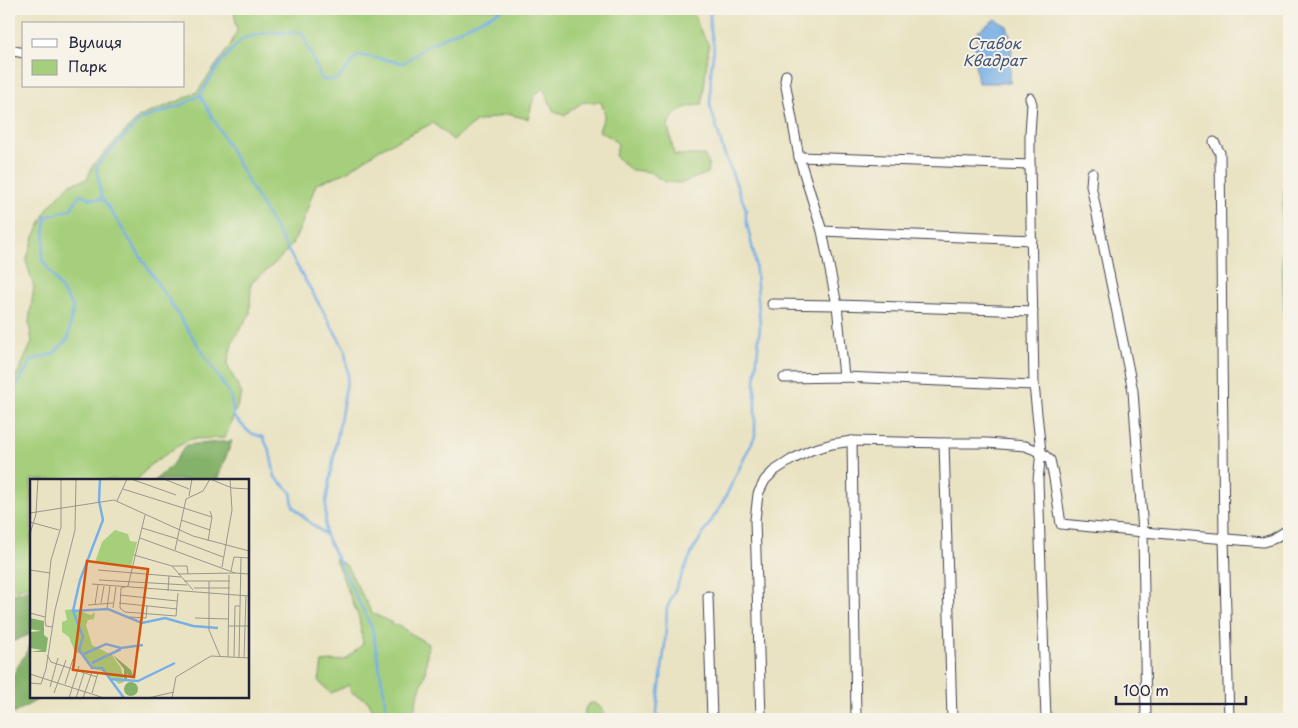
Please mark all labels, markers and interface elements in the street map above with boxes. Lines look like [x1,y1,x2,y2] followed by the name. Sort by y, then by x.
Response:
[22,22,185,88] legend
[68,30,122,53] text: Вулиця
[963,31,1028,71] water label: Ставок Квадрат
[68,54,107,77] text: Парк
[30,479,249,698] inset map
[1116,673,1246,705] scale bar
[1123,678,1169,701] text: 100 m

